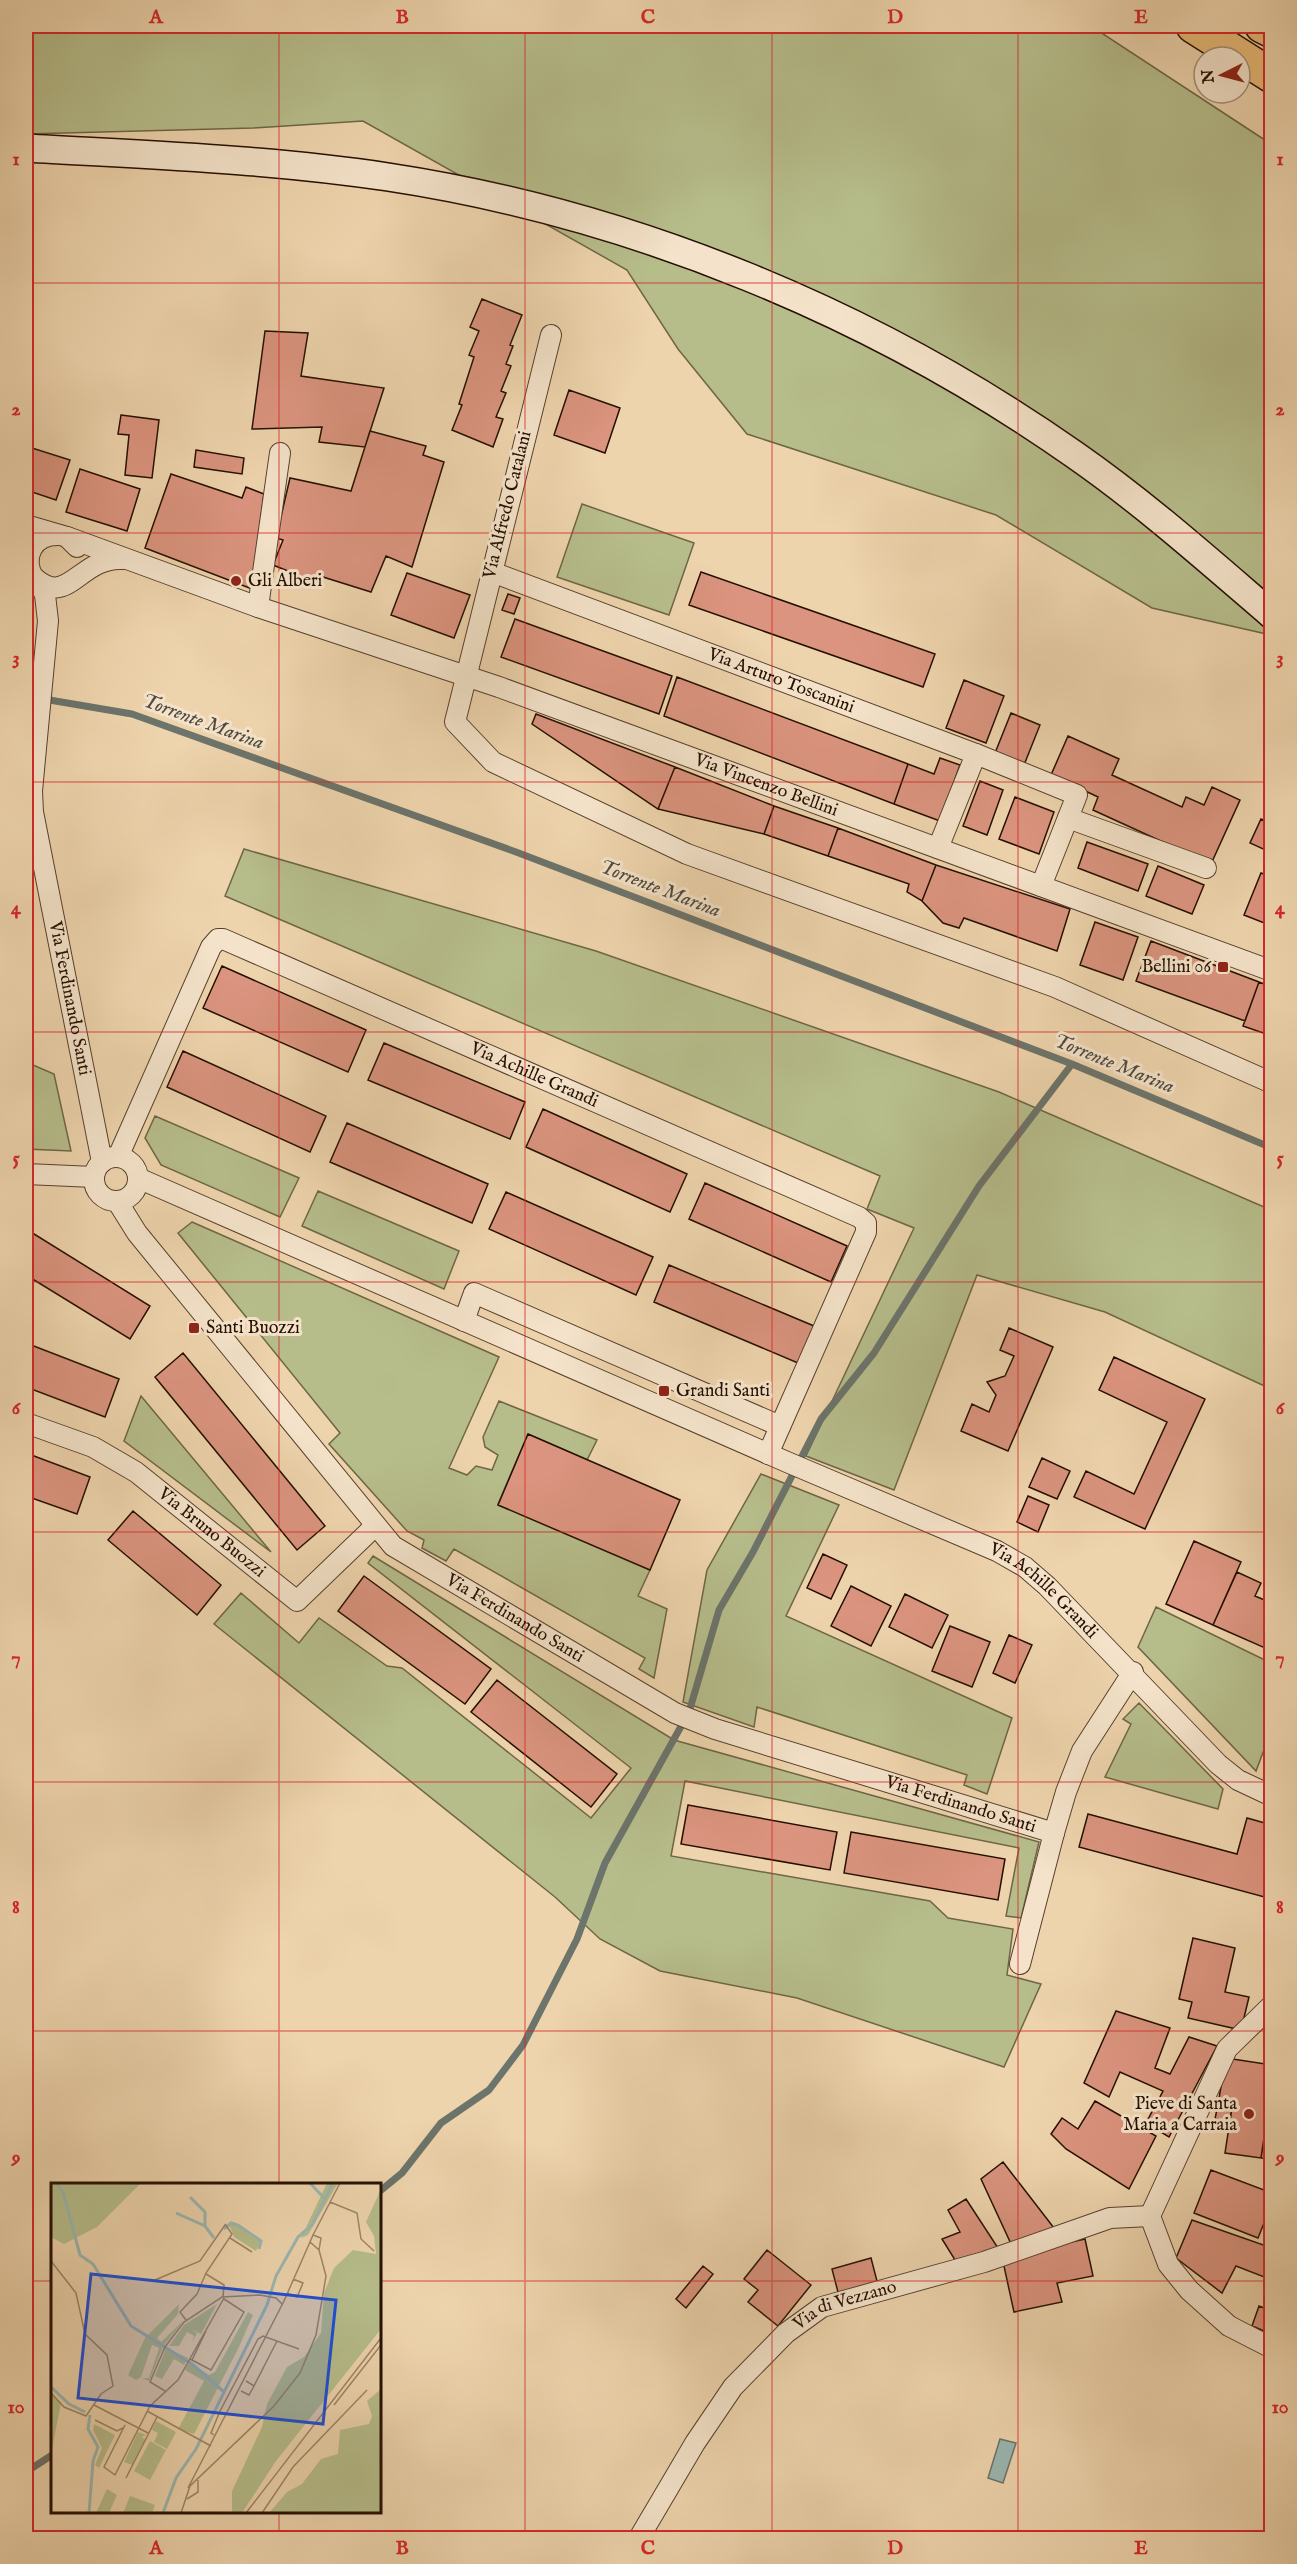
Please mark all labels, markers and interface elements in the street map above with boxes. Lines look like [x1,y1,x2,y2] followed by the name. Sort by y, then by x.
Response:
[148,5,164,30] text: A
[395,5,409,30] text: B
[641,5,655,30] text: C
[887,5,903,30] text: D
[1134,5,1148,30] text: E
[1192,45,1252,105] north arrow
[1198,68,1220,85] text: N
[12,147,20,172] text: 1
[1276,147,1284,172] text: 1
[11,397,21,422] text: 2
[1275,397,1285,422] text: 2
[478,428,538,582] street label: Via Alfredo Catalani
[248,570,323,593] place label: Gli Alberi
[229,574,243,588] marker: Gli Alberi
[704,642,858,719] street label: Via Arturo Toscanini
[12,646,20,671] text: 3
[1276,646,1284,671] text: 3
[139,688,267,756] water label: Torrente Marina
[690,748,841,822] street label: Via Vincenzo Bellini
[596,854,724,924] water label: Torrente Marina
[11,896,22,921] text: 4
[1275,896,1286,921] text: 4
[43,918,96,1078] street label: Via Ferdinando Santi
[1141,956,1211,979] place label: Bellini 06
[1216,960,1230,974] marker: Bellini 06
[1050,1029,1178,1100] water label: Torrente Marina
[466,1037,602,1113] street label: Via Achille Grandi
[12,1146,20,1171] text: 5
[1276,1146,1284,1171] text: 5
[206,1317,300,1340] place label: Santi Buozzi
[187,1321,201,1335] marker: Santi Buozzi
[676,1380,770,1403] place label: Grandi Santi
[657,1384,671,1398] marker: Grandi Santi
[12,1396,22,1421] text: 6
[1276,1396,1286,1421] text: 6
[152,1482,271,1583] street label: Via Bruno Buozzi
[985,1537,1103,1644] street label: Via Achille Grandi
[441,1568,589,1668] street label: Via Ferdinando Santi
[11,1646,21,1671] text: 7
[1275,1646,1285,1671] text: 7
[882,1770,1039,1838] street label: Via Ferdinando Santi
[12,1895,20,1920] text: 8
[1276,1895,1284,1920] text: 8
[1123,2093,1237,2137] place label: Pieve di Santa Maria a Carraia
[1242,2107,1256,2121] marker: Pieve di Santa Maria a Carraia
[11,2145,21,2170] text: 9
[1275,2145,1285,2170] text: 9
[51,2183,381,2513] inset map
[788,2275,899,2336] street label: Via di Vezzano
[7,2395,25,2420] text: 10
[1271,2395,1289,2420] text: 10
[148,2536,164,2561] text: A
[395,2536,409,2561] text: B
[641,2536,655,2561] text: C
[887,2536,903,2561] text: D
[1134,2536,1148,2561] text: E

